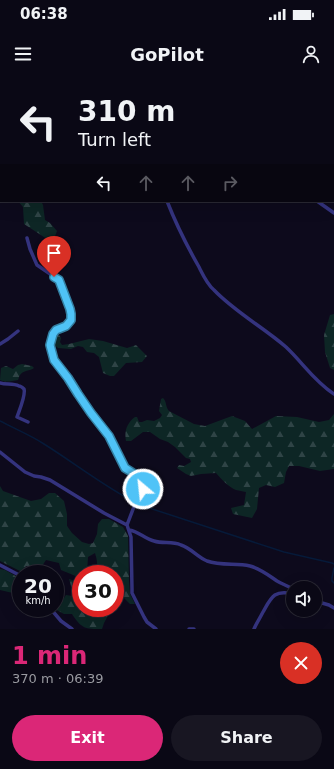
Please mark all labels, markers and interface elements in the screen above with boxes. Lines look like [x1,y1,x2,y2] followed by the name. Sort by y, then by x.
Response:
[20,5,68,23] text: 06:38
[12,43,34,65] icon: menu
[300,43,322,65] icon: person
[130,44,204,65] text: GoPilot
[78,95,175,128] text: 310 m
[12,96,64,148] icon: left
[78,129,151,150] text: Turn left
[93,172,115,194] icon: left
[135,172,157,194] icon: ahead
[177,172,199,194] icon: ahead
[219,172,241,194] icon: right
[37,236,71,277] pin
[43,242,65,264] icon: arrive
[122,468,164,510] position arrow
[72,565,124,617] speed limit sign: 30
[24,574,52,598] text: 20
[286,581,322,617] map controls
[286,581,322,617] button: sound
[25,595,51,606] text: km/h
[12,642,87,670] text: 1 min
[280,642,322,684] button: close
[12,671,103,686] text: 370 m · 06:39
[12,715,163,761] button: Exit
[171,715,322,761] button: Share

